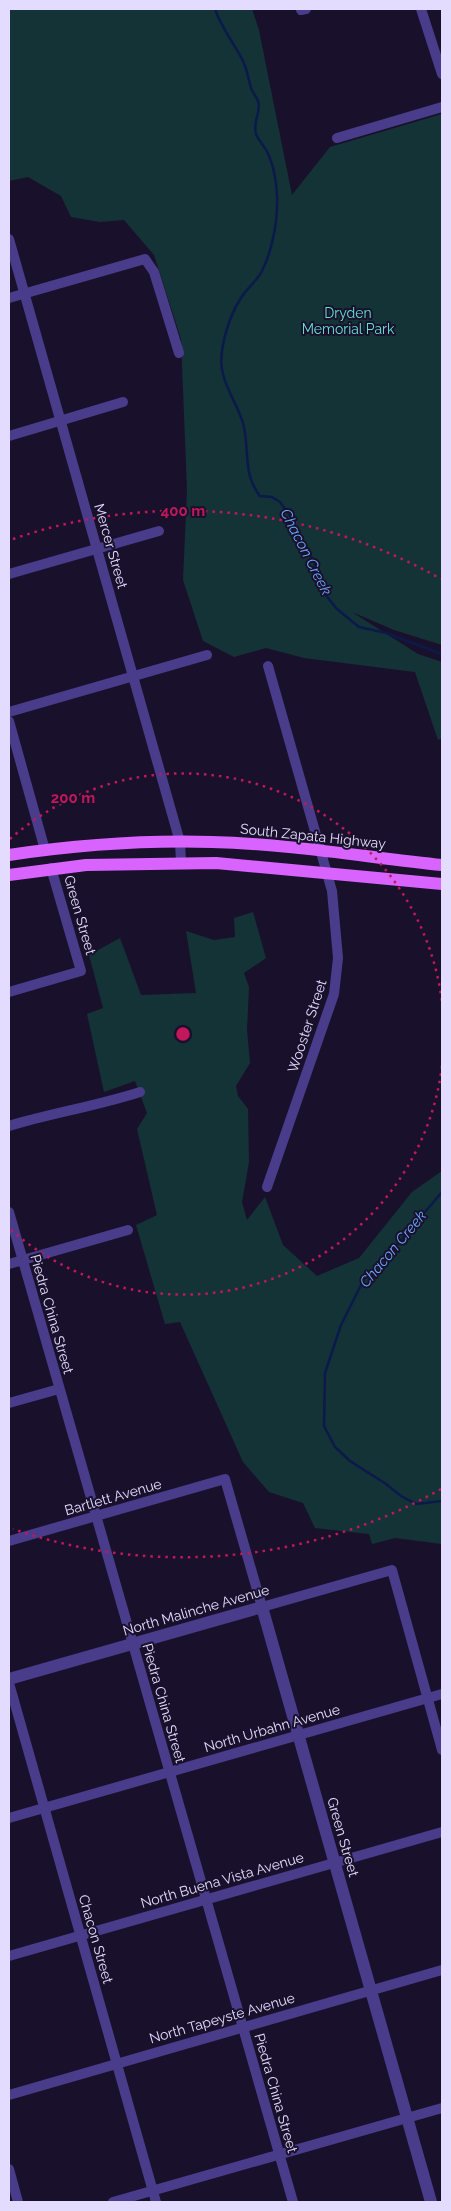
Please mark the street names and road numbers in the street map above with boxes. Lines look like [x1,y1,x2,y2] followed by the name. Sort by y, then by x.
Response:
[91,502,131,591] street label: Mercer Street
[239,820,387,852] street label: South Zapata Highway
[61,874,99,957] street label: Green Street
[284,977,330,1075] street label: Wooster Street
[27,1252,77,1376] street label: Piedra China Street
[63,1476,163,1518] street label: Bartlett Avenue
[121,1581,271,1639] street label: North Malinche Avenue
[139,1641,189,1765] street label: Piedra China Street
[202,1701,342,1755] street label: North Urbahn Avenue
[324,1796,362,1879] street label: Green Street
[139,1849,305,1911] street label: North Buena Vista Avenue
[76,1893,116,1986] street label: Chacon Street
[147,1990,297,2046] street label: North Tapeyste Avenue
[251,2031,301,2155] street label: Piedra China Street

